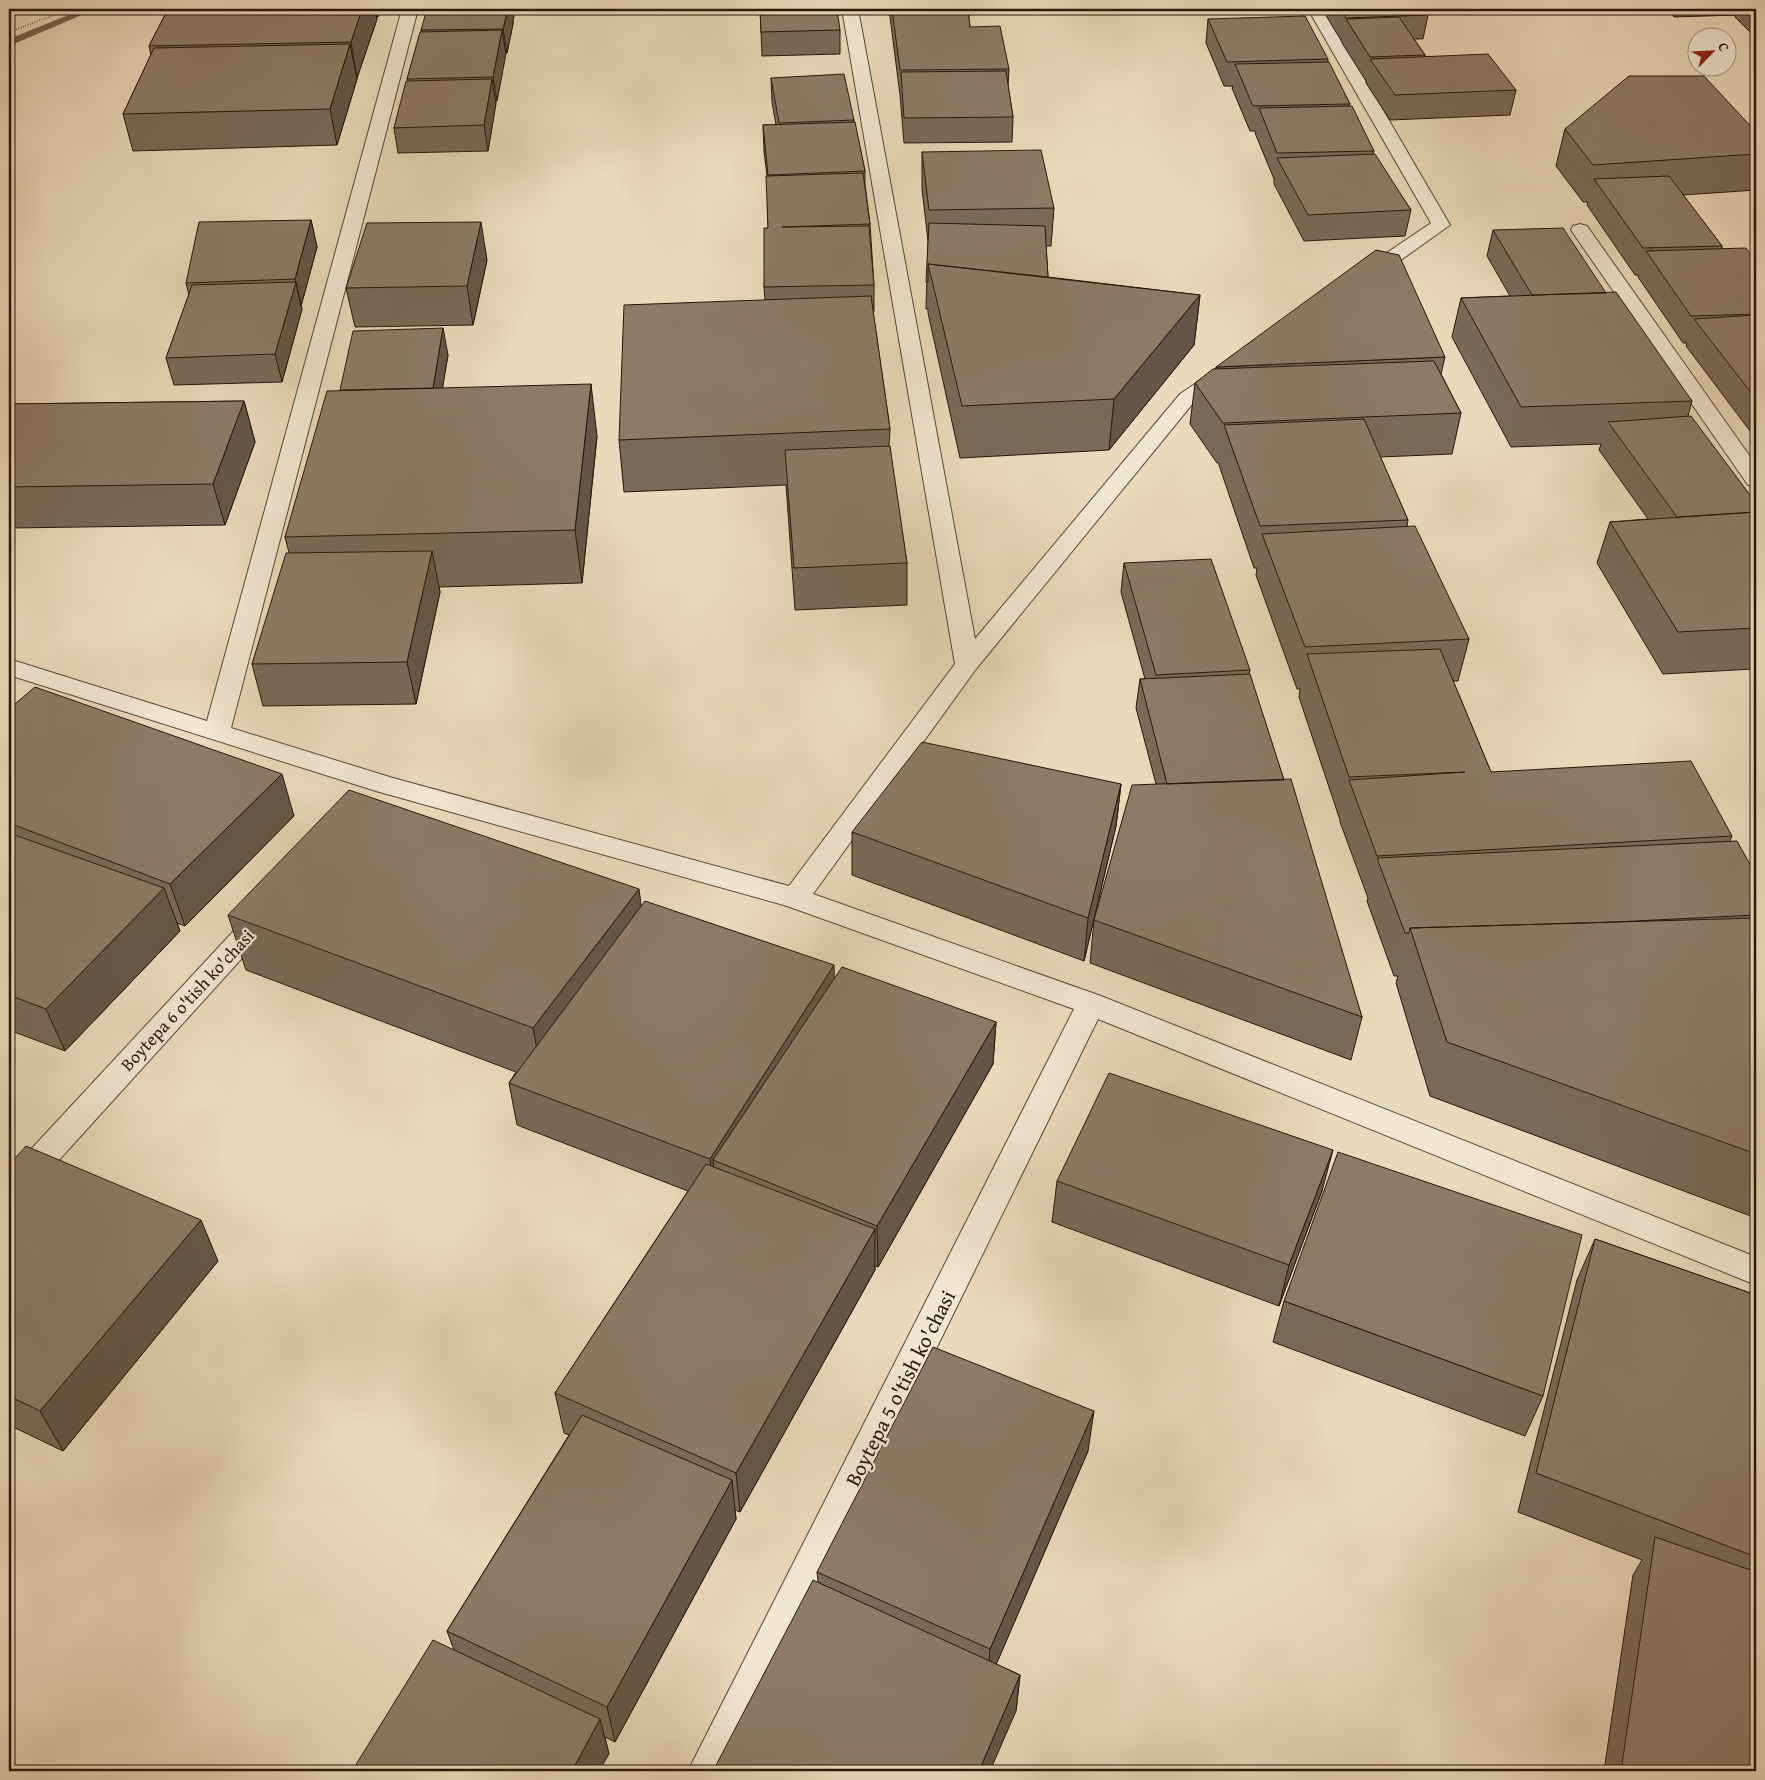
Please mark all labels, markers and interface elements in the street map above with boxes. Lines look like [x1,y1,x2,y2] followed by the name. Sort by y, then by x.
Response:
[1688,28,1738,78] north arrow
[1713,39,1735,54] text: С
[114,923,260,1077] street label: Boytepa 6 o'tish ko'chasi
[837,1284,963,1491] street label: Boytepa 5 o'tish ko'chasi

